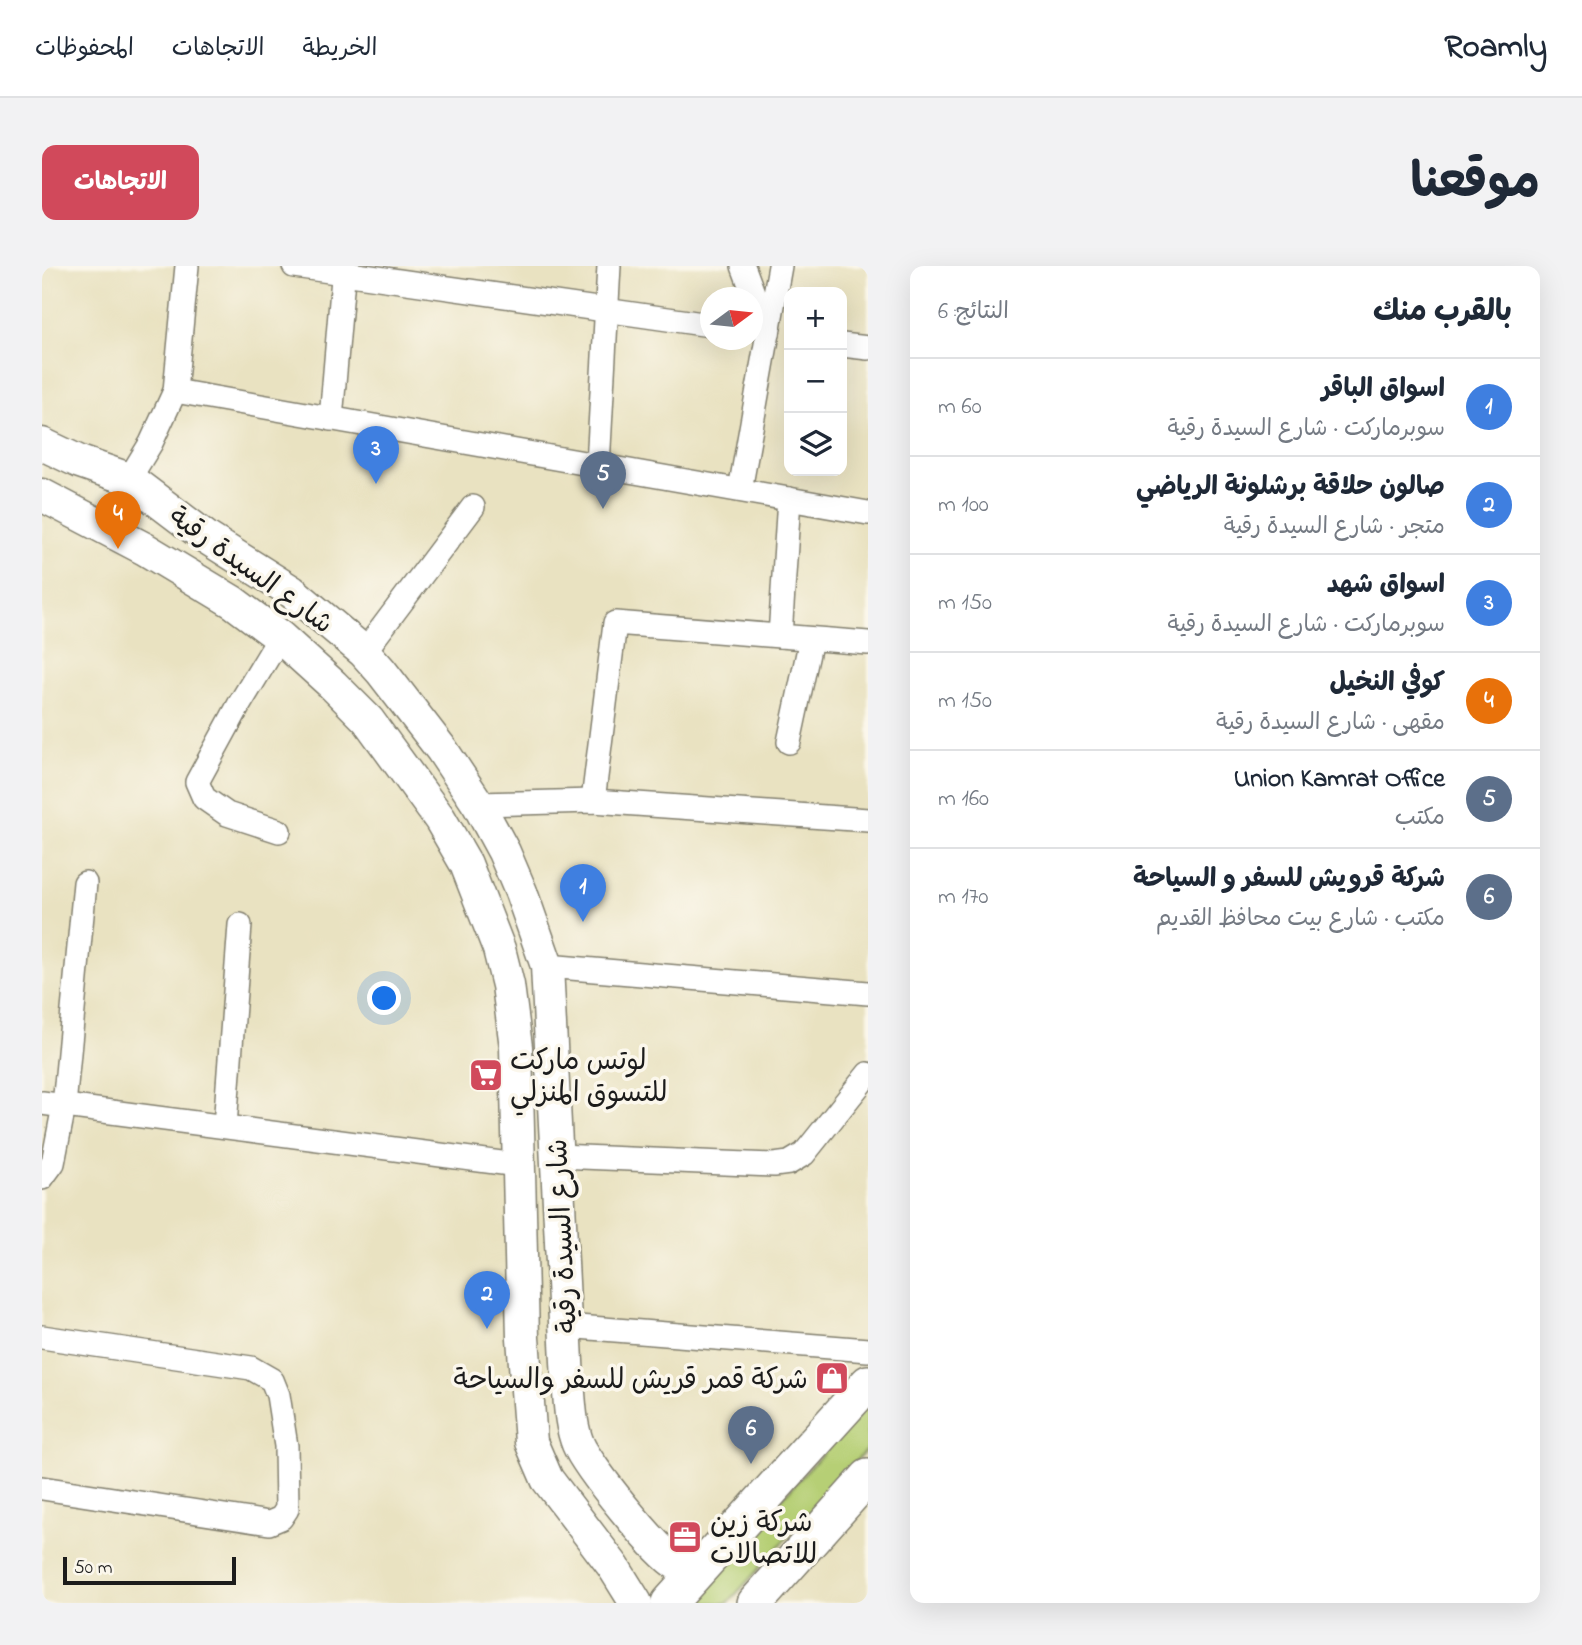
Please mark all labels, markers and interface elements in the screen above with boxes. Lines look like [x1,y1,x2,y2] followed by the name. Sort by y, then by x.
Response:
[1444,24,1547,72] text: Roamly
[35,32,134,67] text: المحفوظات
[172,32,265,67] text: الاتجاهات
[303,32,377,67] text: الخريطة
[42,145,199,220] button: الاتجاهات
[1410,148,1540,220] text: موقعنا
[700,287,763,350] north arrow
[784,287,847,476] map controls
[784,287,847,350] button: +
[1373,291,1512,335] text: بالقرب منك
[938,296,1009,329] text: النتائج: 6
[784,350,847,413] button: −
[1322,371,1445,409] text: اسواق الباقر
[938,391,982,424] text: 60 m
[1485,391,1493,424] text: 1
[784,413,847,476] button: layers
[1168,413,1445,446] text: سوبرماركت · شارع السيدة رقية
[353,426,399,484] pin: 3
[580,451,626,509] pin: 5
[1136,469,1445,507] text: صالون حلاقة برشلونة الرياضي
[938,489,989,522] text: 100 m
[1483,489,1495,522] text: 2
[95,491,141,549] pin: 4
[159,498,341,646] street label: شارع السيدة رقية
[1224,511,1445,544] text: متجر · شارع السيدة رقية
[1327,567,1445,605] text: اسواق شهد
[938,587,992,620] text: 150 m
[1484,587,1494,620] text: 3
[1168,609,1445,642] text: سوبرماركت · شارع السيدة رقية
[1330,665,1445,703] text: كوفي النخيل
[938,685,992,718] text: 150 m
[1484,685,1494,718] text: 4
[1216,707,1445,740] text: مقهى · شارع السيدة رقية
[1234,761,1445,799] text: Union Kamrat Office
[938,783,989,816] text: 160 m
[1482,783,1496,816] text: 5
[1395,802,1445,835] text: مكتب
[1133,861,1445,899] text: شركة قرويش للسفر و السياحة
[560,864,606,922] pin: 1
[938,881,988,914] text: 170 m
[1484,881,1494,914] text: 6
[1156,903,1445,936] text: مكتب · شارع بيت محافظ القديم
[367,981,401,1015] your location
[510,1042,667,1116] place label: لوتس ماركت للتسوق المنزلي
[467,1056,505,1094] supermarket icon: لوتس ماركت للتسوق المنزلي
[539,1138,590,1334] street label: شارع السيدة رقية
[464,1271,510,1329] pin: 2
[813,1359,851,1397] shop icon: شركة قمر قريش للسفر والسياحة
[453,1361,808,1402] place label: شركة قمر قريش للسفر والسياحة
[728,1406,774,1464] pin: 6
[710,1504,817,1577] place label: شركة زين للاتصالات
[666,1518,704,1556] office icon: شركة زين للاتصالات
[63,1554,236,1586] scale bar
[74,1555,113,1582] text: 50 m

